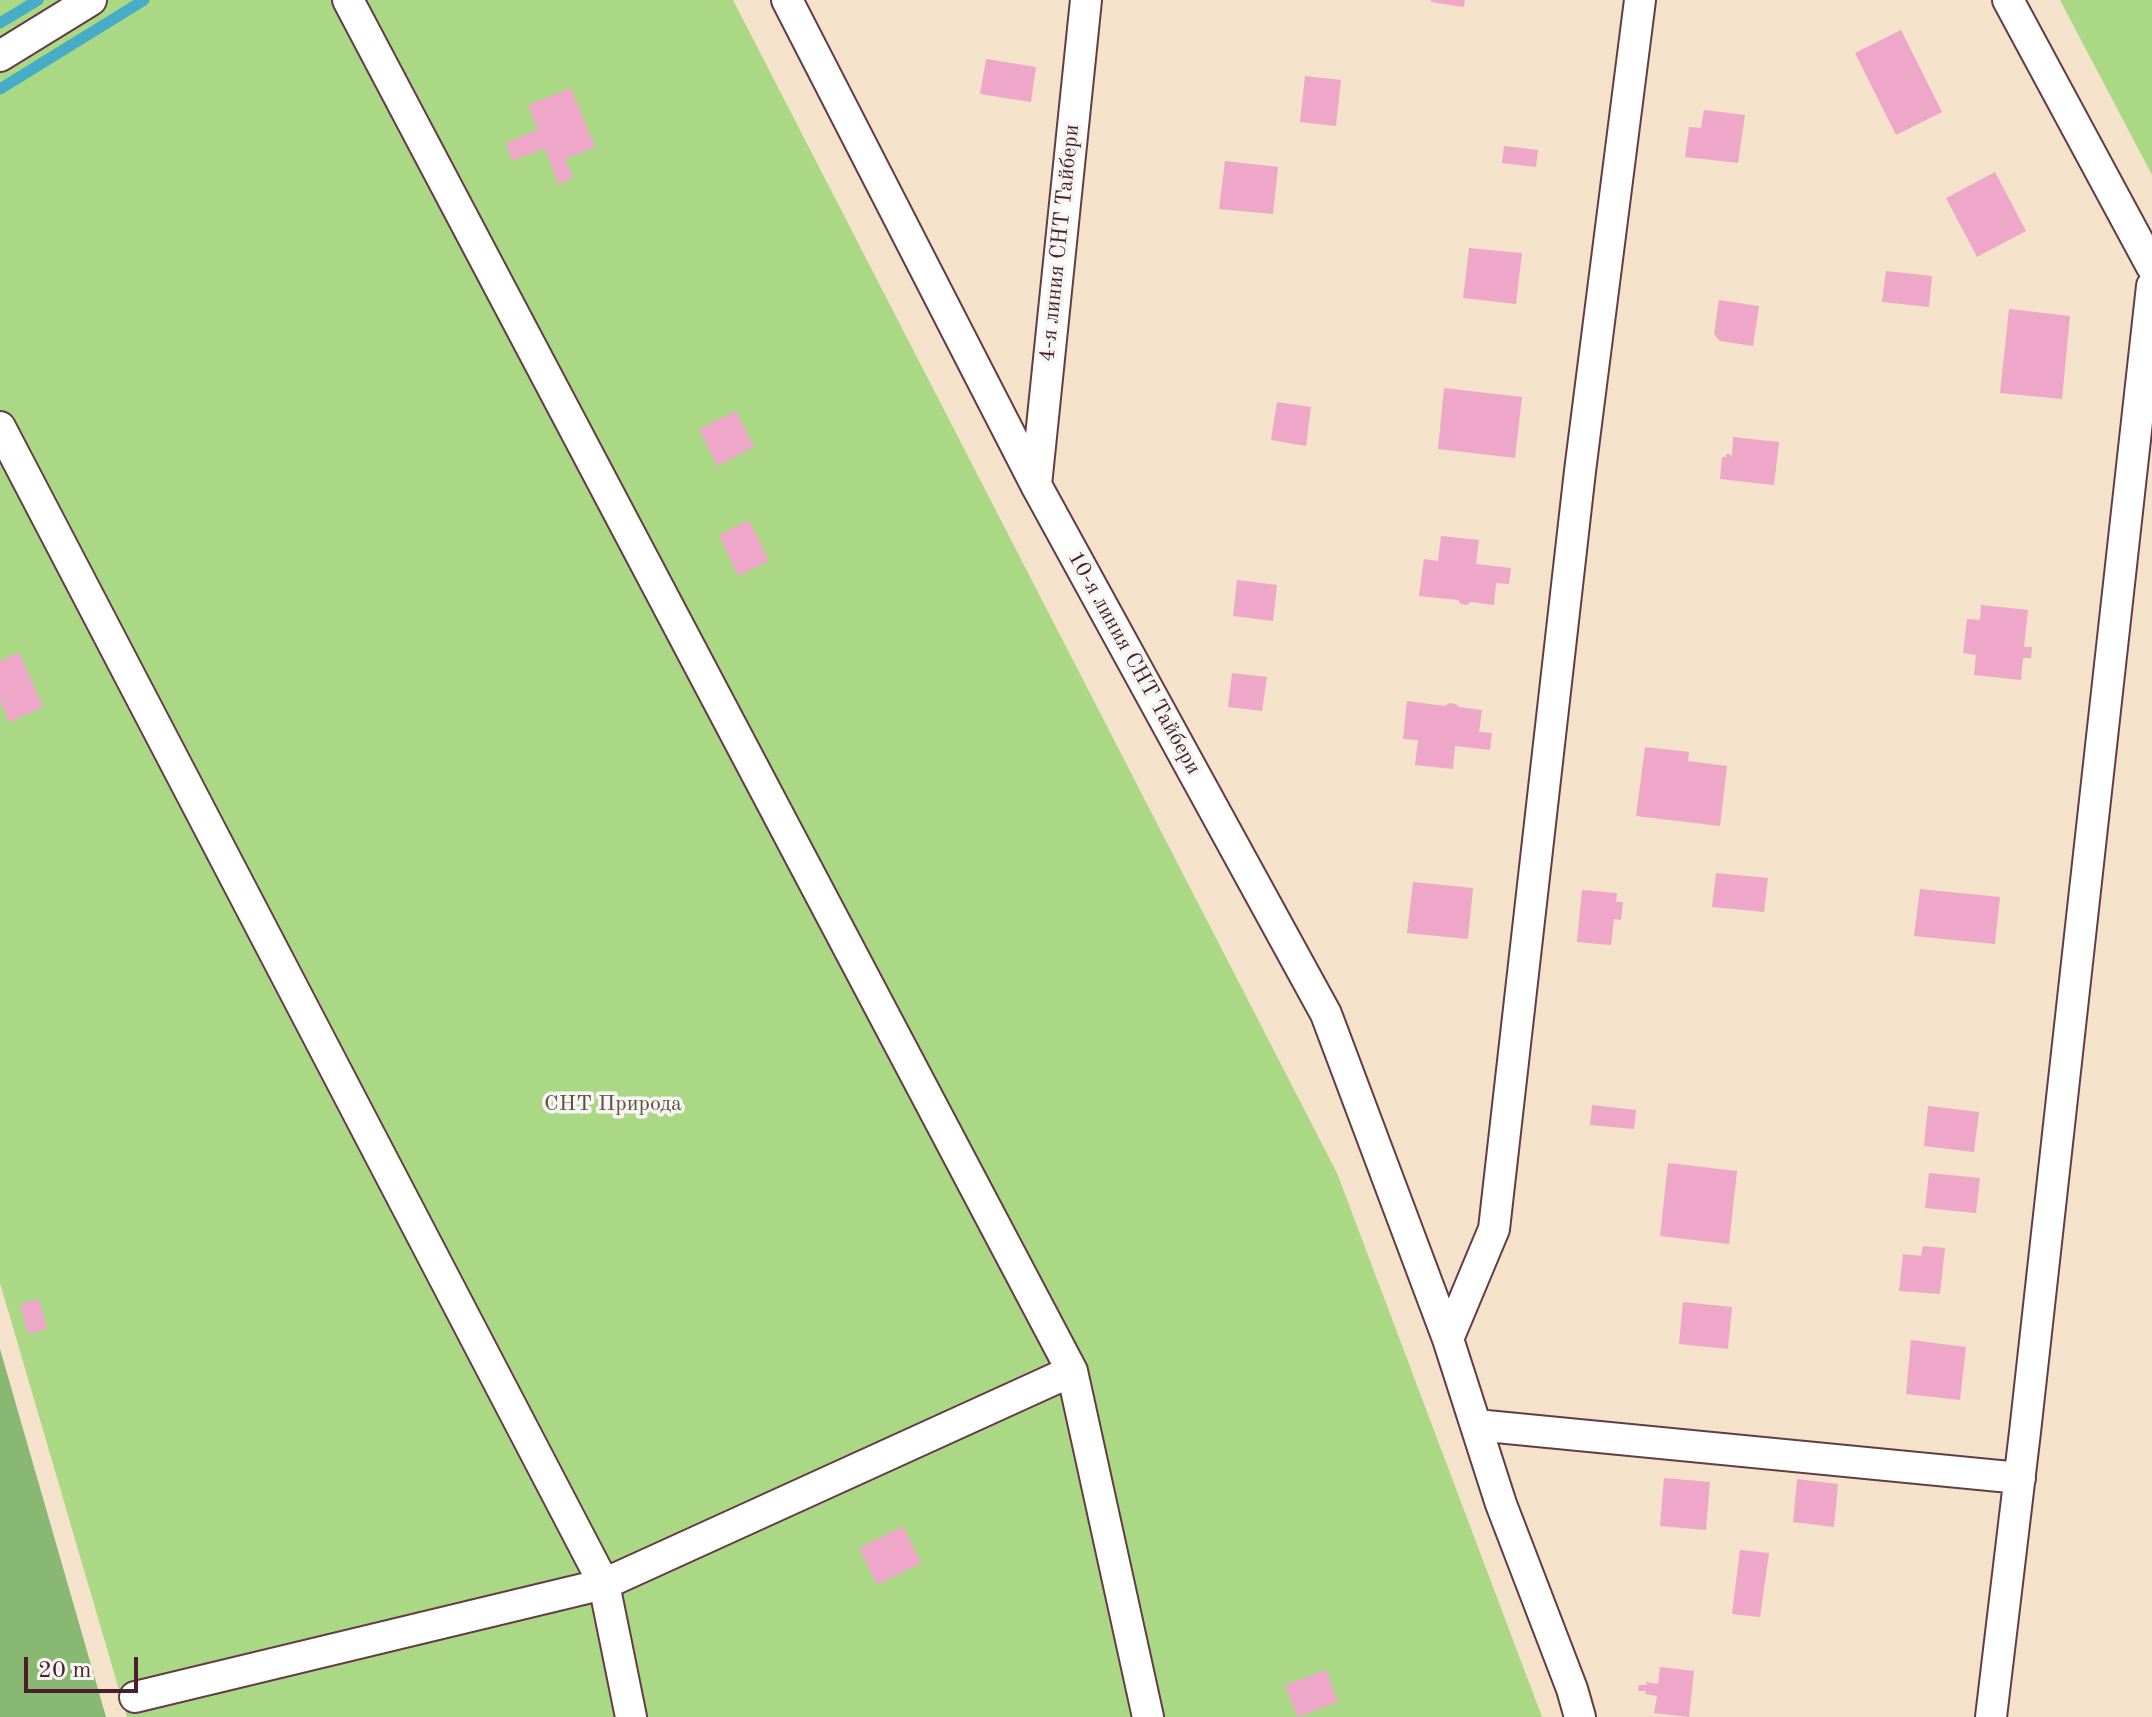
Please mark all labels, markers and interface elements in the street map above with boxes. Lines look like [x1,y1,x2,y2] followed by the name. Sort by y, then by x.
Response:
[1034,123,1086,363] street label: 4-я линия СНТ Тайбери
[1062,547,1206,779] street label: 10-я линия СНТ Тайбери
[544,1091,682,1117] park label: СНТ Природа
[28,1641,142,1691] scale bar
[38,1659,92,1683] text: 20 m

